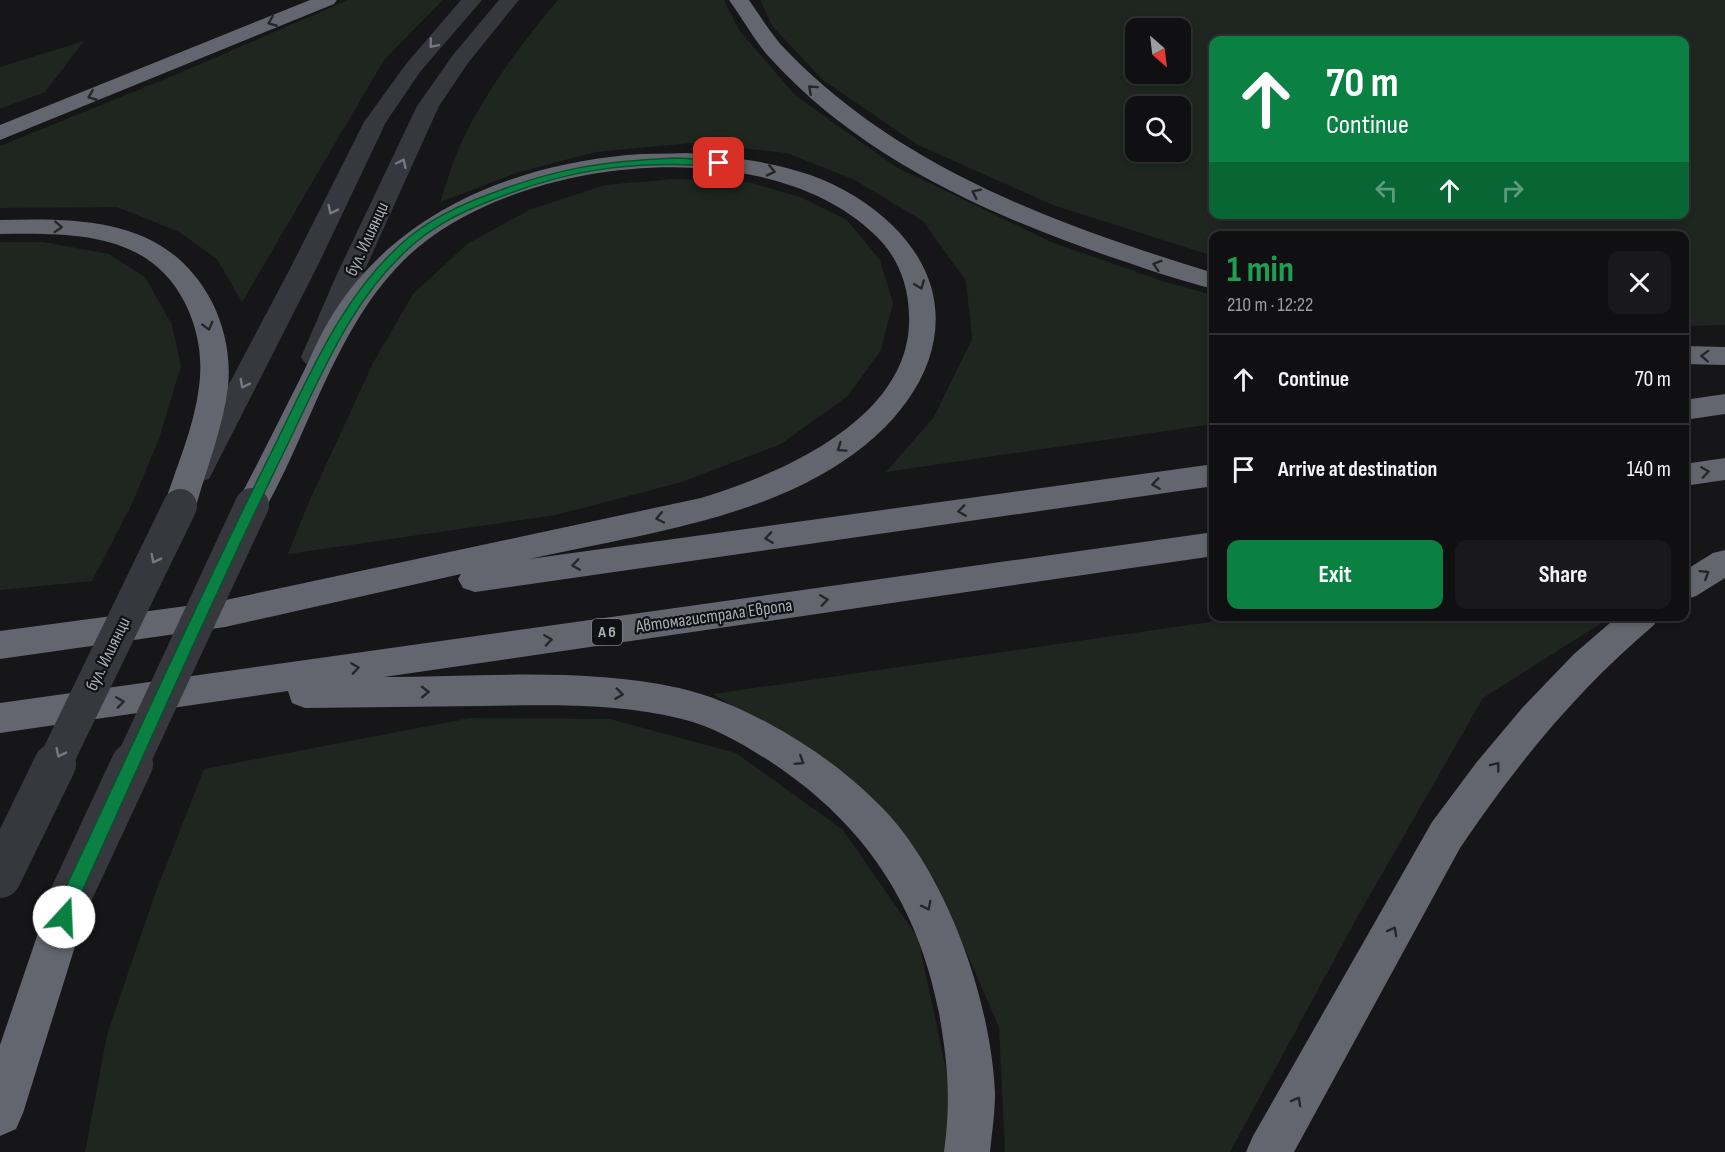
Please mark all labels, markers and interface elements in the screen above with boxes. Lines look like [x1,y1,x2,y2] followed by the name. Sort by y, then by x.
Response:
[268,15,279,27] one-way arrow
[1125,18,1191,84] north arrow
[1125,18,1191,162] map controls
[430,37,441,48] one-way arrow
[1326,58,1399,109] text: 70 m
[1227,60,1305,138] icon: ahead
[808,85,819,96] one-way arrow
[87,89,98,101] one-way arrow
[1125,96,1191,162] button: search
[1326,109,1409,141] text: Continue
[693,137,744,188] pin
[702,146,735,179] icon: arrive
[395,158,407,169] one-way arrow
[765,164,775,177] one-way arrow
[1370,174,1403,207] icon: left
[1433,174,1466,207] icon: ahead
[1496,174,1529,207] icon: right
[972,189,983,201] one-way arrow
[341,199,393,279] street label: бул. Илиянци
[328,204,340,215] one-way arrow
[54,221,63,234] one-way arrow
[1227,249,1294,292] text: 1 min
[1608,251,1671,314] button: close
[1152,260,1163,272] one-way arrow
[912,279,925,289] one-way arrow
[1227,293,1313,317] text: 210 m · 12:22
[200,321,213,331] one-way arrow
[1700,349,1709,362] one-way arrow
[1227,363,1260,396] icon: ahead
[1278,366,1349,393] text: Continue
[1635,366,1671,393] text: 70 m
[240,377,251,388] one-way arrow
[837,441,848,452] one-way arrow
[1227,453,1260,486] icon: arrive
[1278,456,1437,483] text: Arrive at destination
[1627,456,1671,483] text: 140 m
[1700,467,1709,479] one-way arrow
[1151,477,1160,489] one-way arrow
[958,504,967,516] one-way arrow
[656,511,666,524] one-way arrow
[765,531,774,543] one-way arrow
[1227,540,1443,609] button: Exit
[1455,540,1671,609] button: Share
[150,552,162,563] one-way arrow
[572,558,581,570] one-way arrow
[1698,571,1709,582] one-way arrow
[633,595,794,638] street label: Автомагистрала Европа
[819,595,829,607] one-way arrow
[81,614,135,694] street label: бул. Илиянци
[592,619,622,645] road number: A 6
[543,635,553,647] one-way arrow
[350,663,360,675] one-way arrow
[420,686,429,698] one-way arrow
[615,687,624,700] one-way arrow
[116,696,125,708] one-way arrow
[56,746,68,757] one-way arrow
[794,753,804,765] one-way arrow
[1488,762,1499,773] one-way arrow
[32,885,96,949] position arrow
[919,899,931,910] one-way arrow
[1385,927,1397,937] one-way arrow
[1290,1097,1301,1107] one-way arrow

